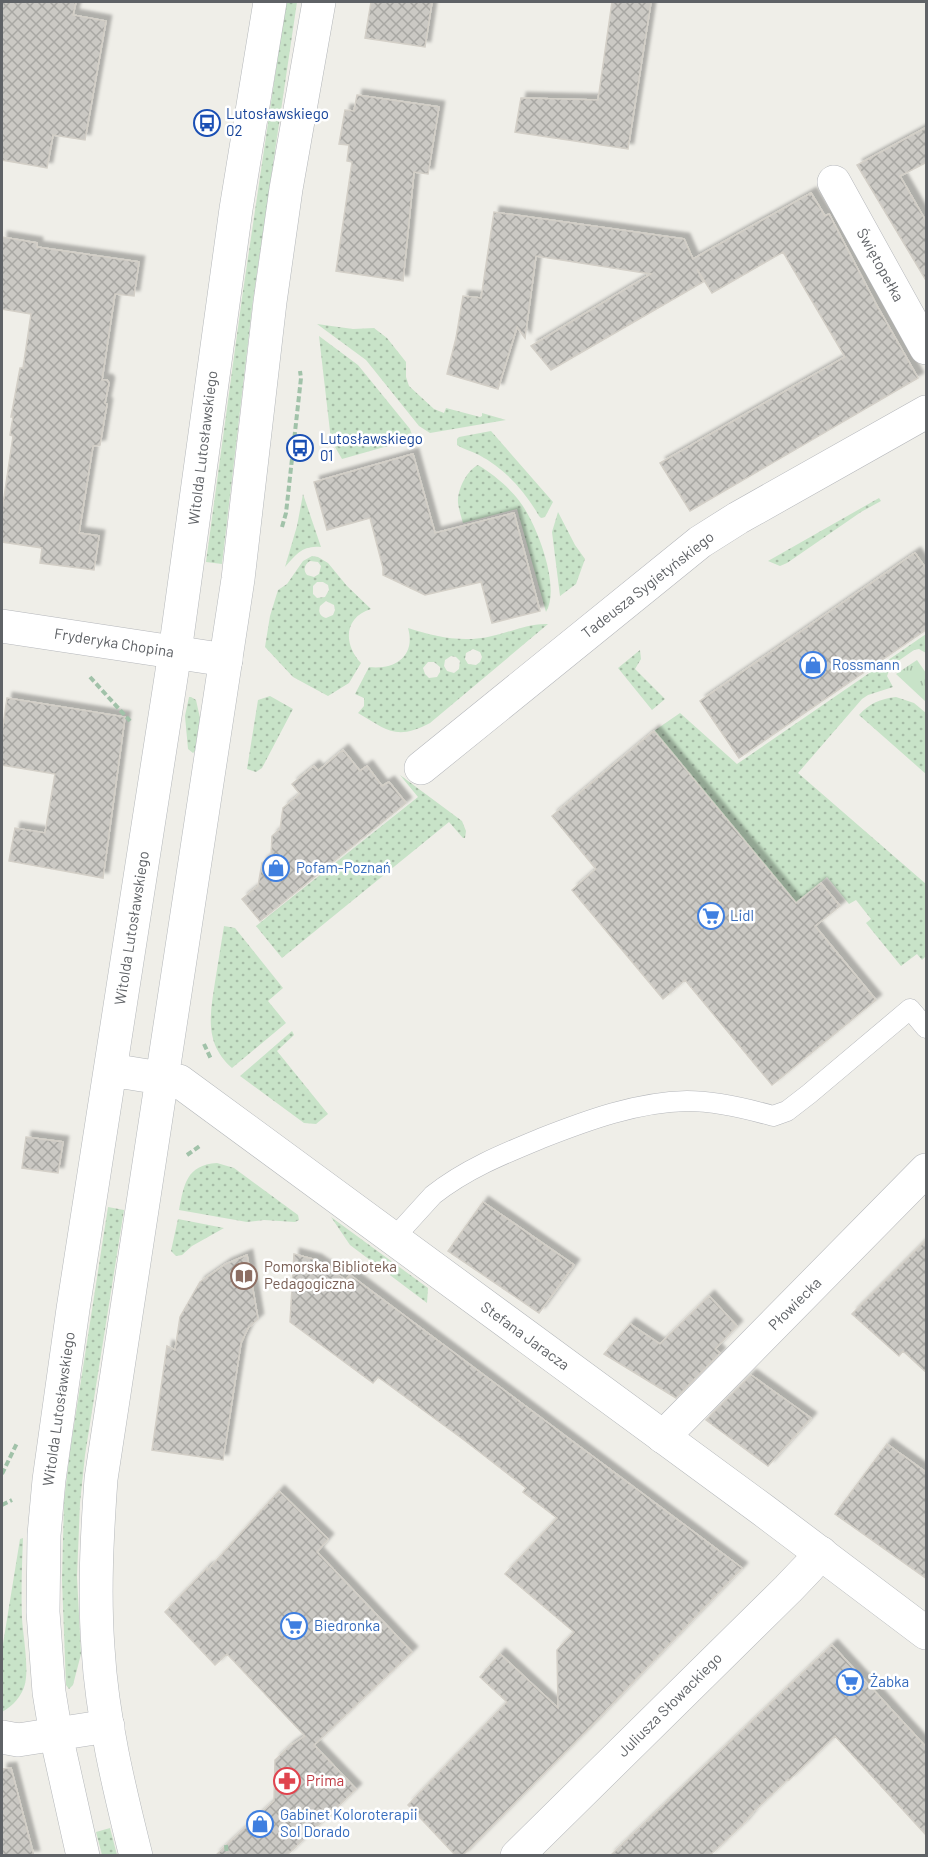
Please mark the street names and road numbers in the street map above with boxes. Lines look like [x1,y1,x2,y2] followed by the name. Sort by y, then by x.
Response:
[853,225,908,304] street label: Świętopełka
[184,370,220,526] street label: Witolda Lutosławskiego
[578,527,717,641] street label: Tadeusza Sygietyńskiego
[53,624,175,660] street label: Fryderyka Chopina
[110,850,152,1006] street label: Witolda Lutosławskiego
[764,1273,824,1333] street label: Płowiecka
[478,1297,573,1373] street label: Stefana Jaracza
[38,1331,78,1487] street label: Witolda Lutosławskiego
[613,1648,725,1760] street label: Juliusza Słowackiego

